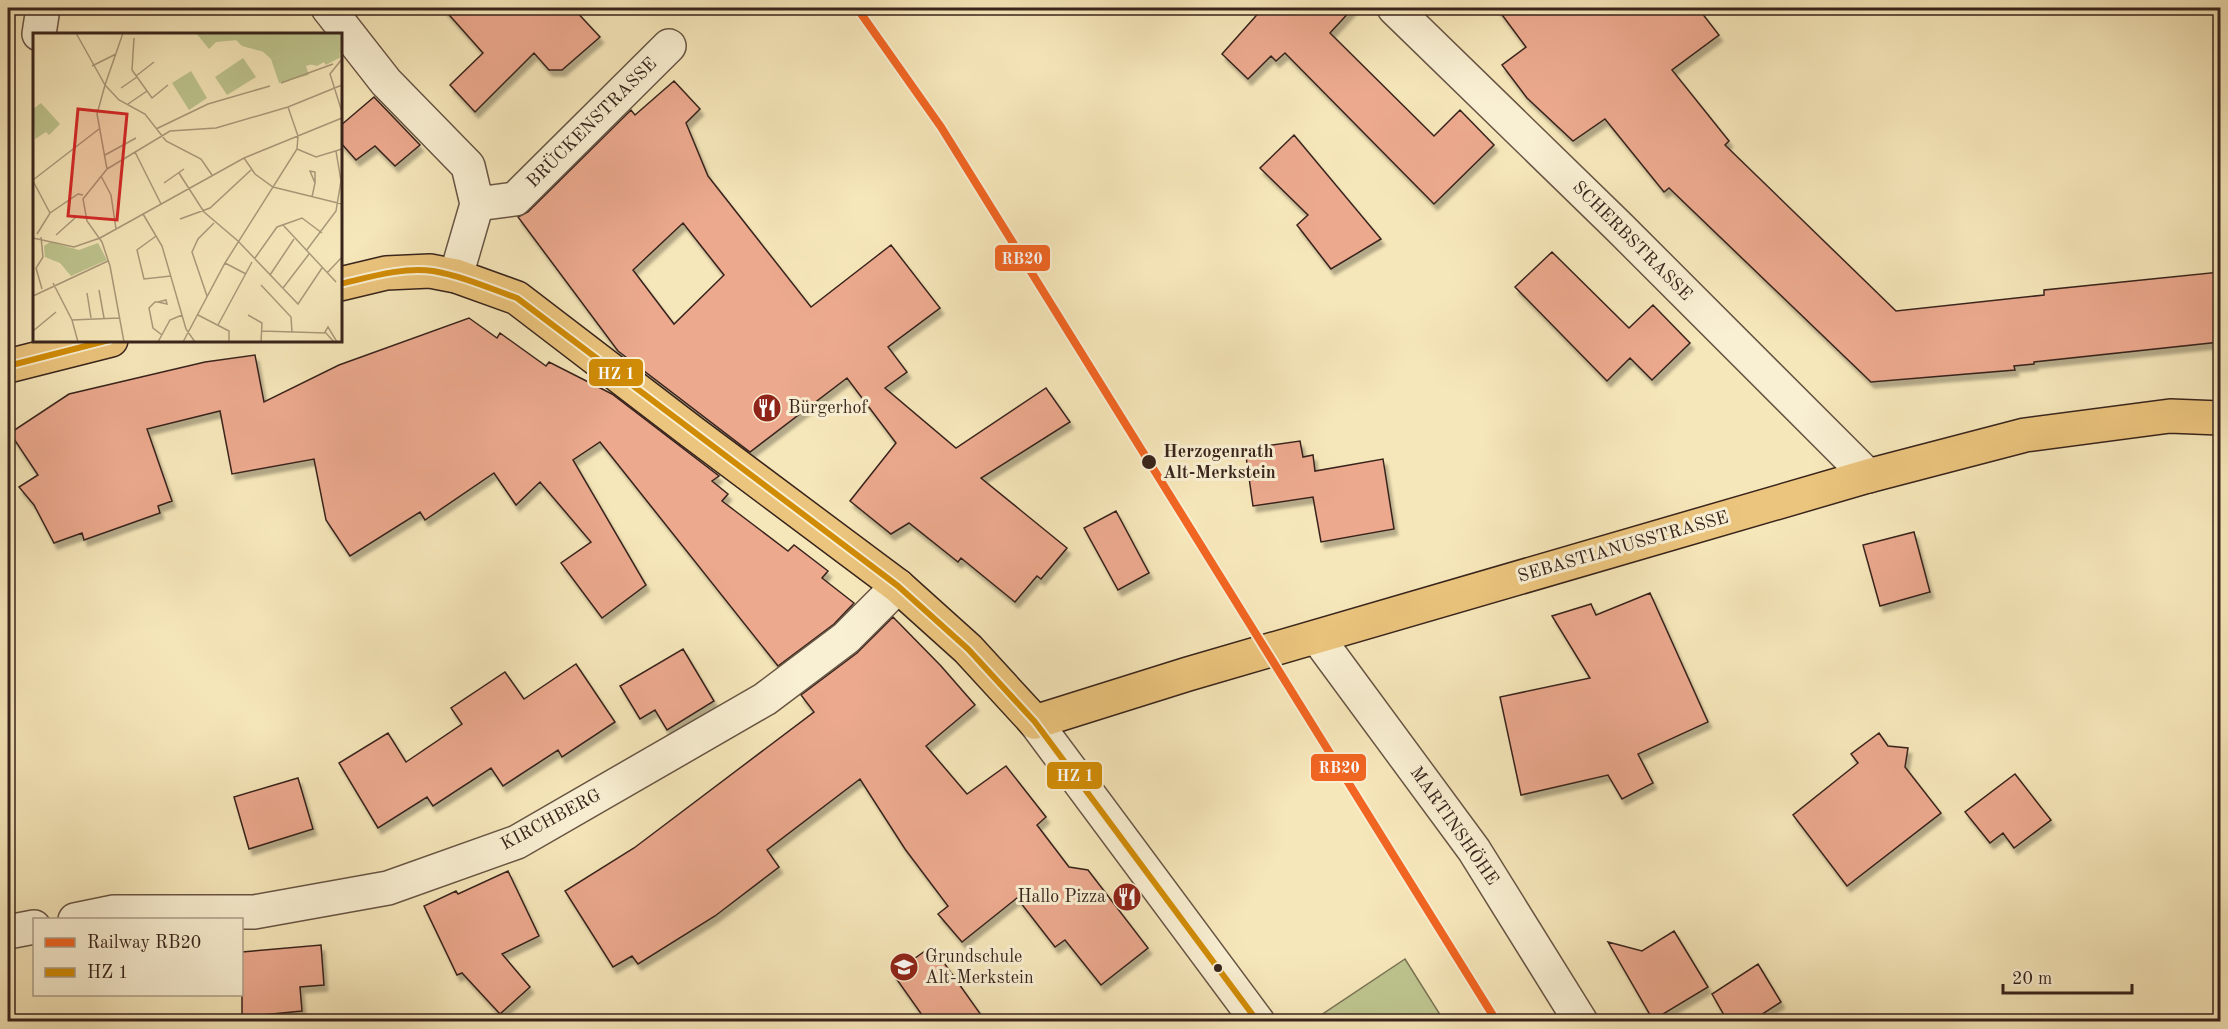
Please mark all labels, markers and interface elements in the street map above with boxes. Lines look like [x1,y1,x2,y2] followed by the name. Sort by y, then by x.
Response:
[33,33,342,342] inset map
[521,52,660,191] street label: BRÜCKENSTRASSE
[1569,178,1695,304] street label: SCHERBSTRASSE
[994,244,1051,272] line badge: RB20
[1001,252,1043,268] text: RB20
[588,358,644,387] line badge: HZ 1
[597,367,635,383] text: HZ 1
[751,392,783,424] restaurant icon: Bürgerhof
[788,399,869,417] place label: Bürgerhof
[1163,443,1276,482] place label: Herzogenrath Alt-Merkstein
[1140,453,1158,471] marker: Herzogenrath Alt-Merkstein
[1516,508,1730,586] street label: SEBASTIANUSSTRASSE
[1310,753,1367,782] line badge: RB20
[1046,761,1103,790] line badge: HZ 1
[1318,761,1360,777] text: RB20
[1406,761,1505,889] street label: MARTINSHÖHE
[1056,769,1094,785] text: HZ 1
[498,786,604,854] street label: KIRCHBERG
[1111,881,1143,913] restaurant icon: Hallo Pizza
[1017,888,1106,906] place label: Hallo Pizza
[33,918,243,996] legend
[87,934,201,952] text: Railway RB20
[925,948,1034,987] place label: Grundschule Alt-Merkstein
[888,951,920,983] school or university icon: Grundschule Alt-Merkstein
[2003,957,2132,995] scale bar
[1212,962,1224,974] unlabelled marker
[87,964,128,982] text: HZ 1
[2012,970,2052,988] text: 20 m

